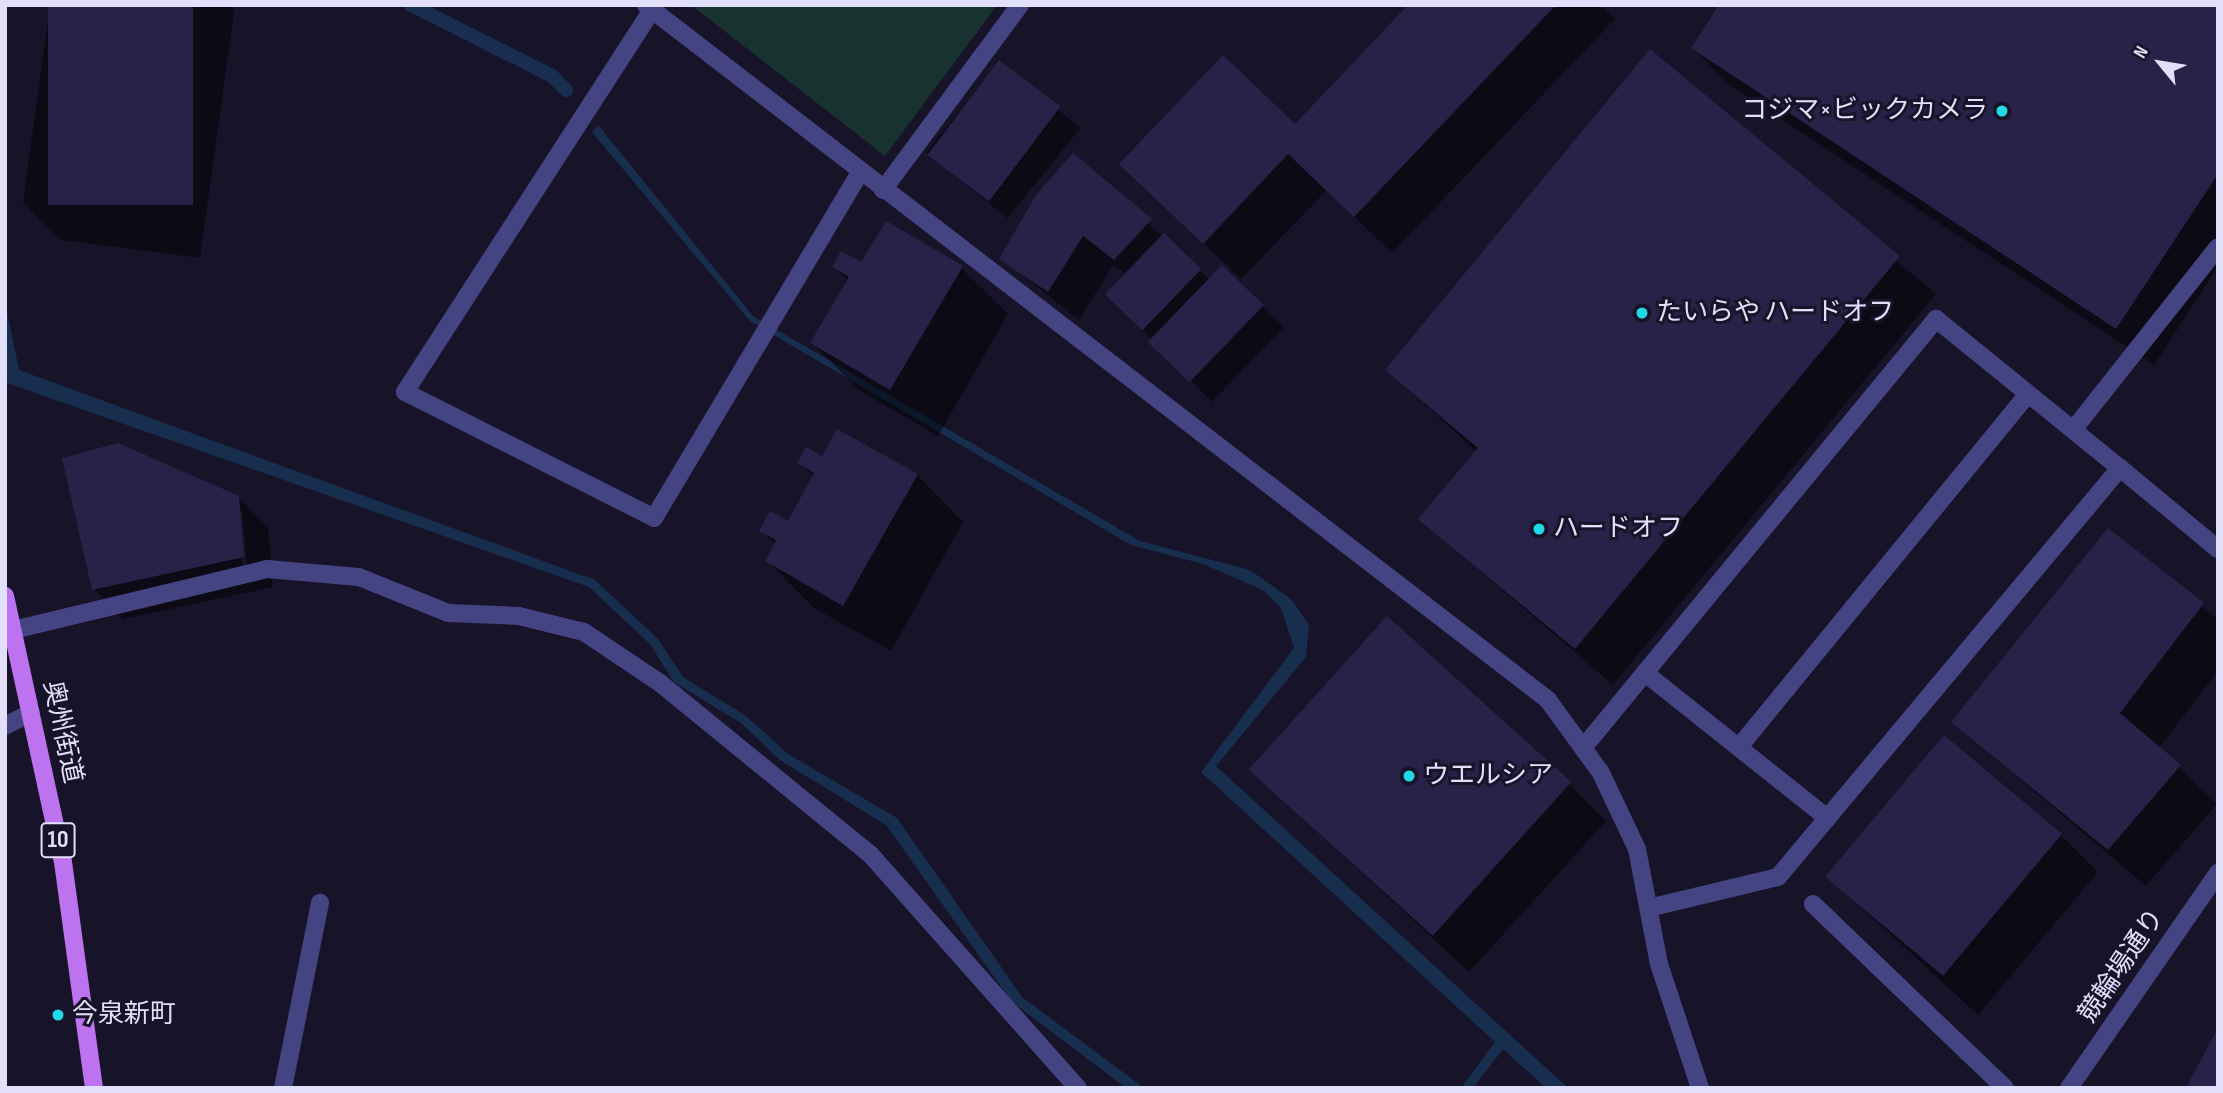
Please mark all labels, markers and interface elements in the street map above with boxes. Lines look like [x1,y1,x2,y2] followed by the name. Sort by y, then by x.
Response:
[2125,28,2195,98] north arrow
[2129,42,2154,62] text: N
[1741,95,1988,127] place label: コジマ×ビックカメラ
[1994,103,2010,119] marker: コジマ×ビックカメラ
[1656,297,1894,329] place label: たいらや ハードオフ
[1634,305,1650,321] marker: たいらや ハードオフ
[1553,513,1683,545] place label: ハードオフ
[1531,521,1547,537] marker: ハードオフ
[36,678,88,786] street label: 奥州街道
[1423,760,1553,792] place label: ウエルシア
[1401,768,1417,784] marker: ウエルシア
[41,820,76,860] road number: 10
[2073,903,2171,1029] street label: 競輪場通り
[72,999,176,1031] place label: 今泉新町
[50,1007,66,1023] marker: 今泉新町

